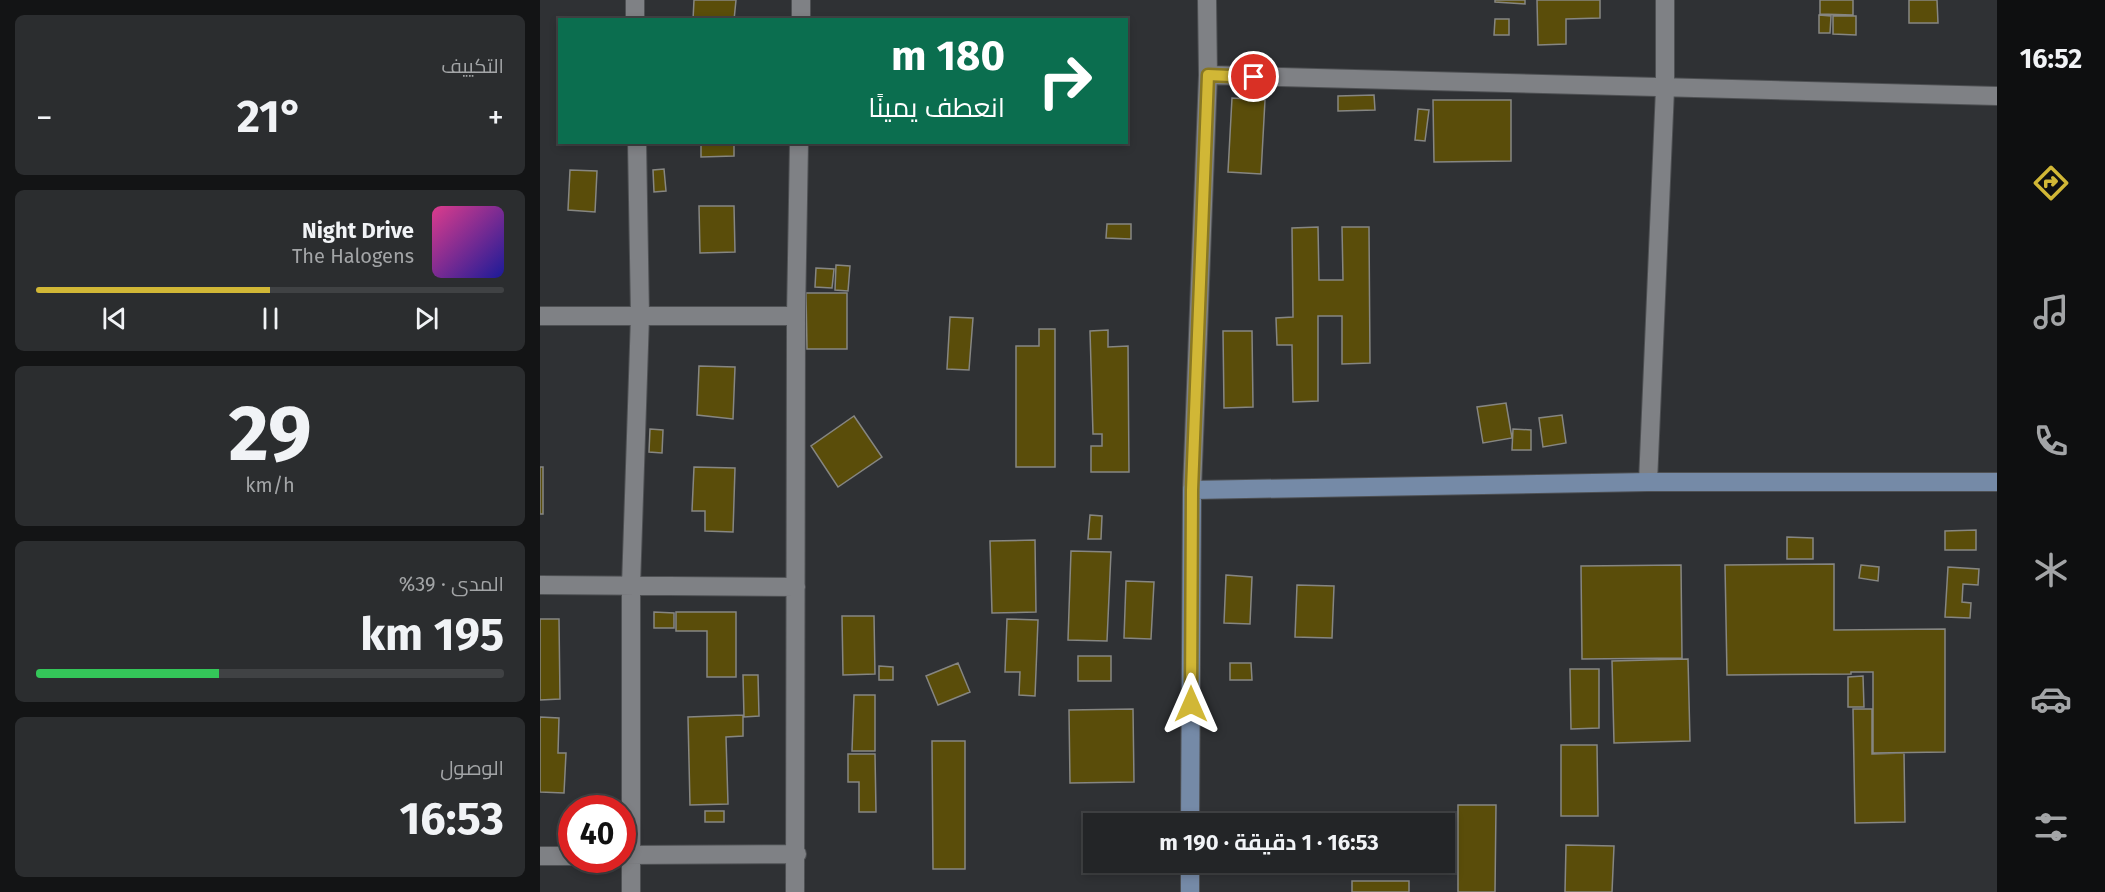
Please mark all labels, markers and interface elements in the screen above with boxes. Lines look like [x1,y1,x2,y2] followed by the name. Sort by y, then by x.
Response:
[891,31,1005,81] text: 180 m
[1026,42,1104,120] icon: right
[2020,43,2082,75] text: 16:52
[1228,51,1279,102] pin
[441,54,504,78] text: التكييف
[1237,60,1270,93] icon: arrive
[237,90,303,144] text: 21°
[868,92,1005,124] text: انعطف يمينًا
[36,98,53,138] text: −
[488,98,504,138] text: +
[2030,162,2072,204] icon: directions
[302,217,414,244] text: Night Drive
[292,244,414,268] text: The Halogens
[2030,291,2072,333] icon: music
[98,302,131,335] icon: previous
[254,302,287,335] icon: pause
[410,302,443,335] icon: next
[228,387,312,481] text: 29
[2030,420,2072,462] icon: phone
[245,473,295,497] text: km/h
[2030,549,2072,591] icon: climate
[399,572,504,596] text: المدى · 39%
[360,608,504,662] text: 195 km
[1159,672,1223,736] position arrow
[2030,678,2072,720] icon: car
[440,756,504,780] text: الوصول
[399,792,504,846] text: 16:53
[558,795,636,873] speed limit sign: 40
[2030,806,2072,848] icon: filters
[1159,829,1379,856] text: 16:53 · 1 دقيقة · 190 m

